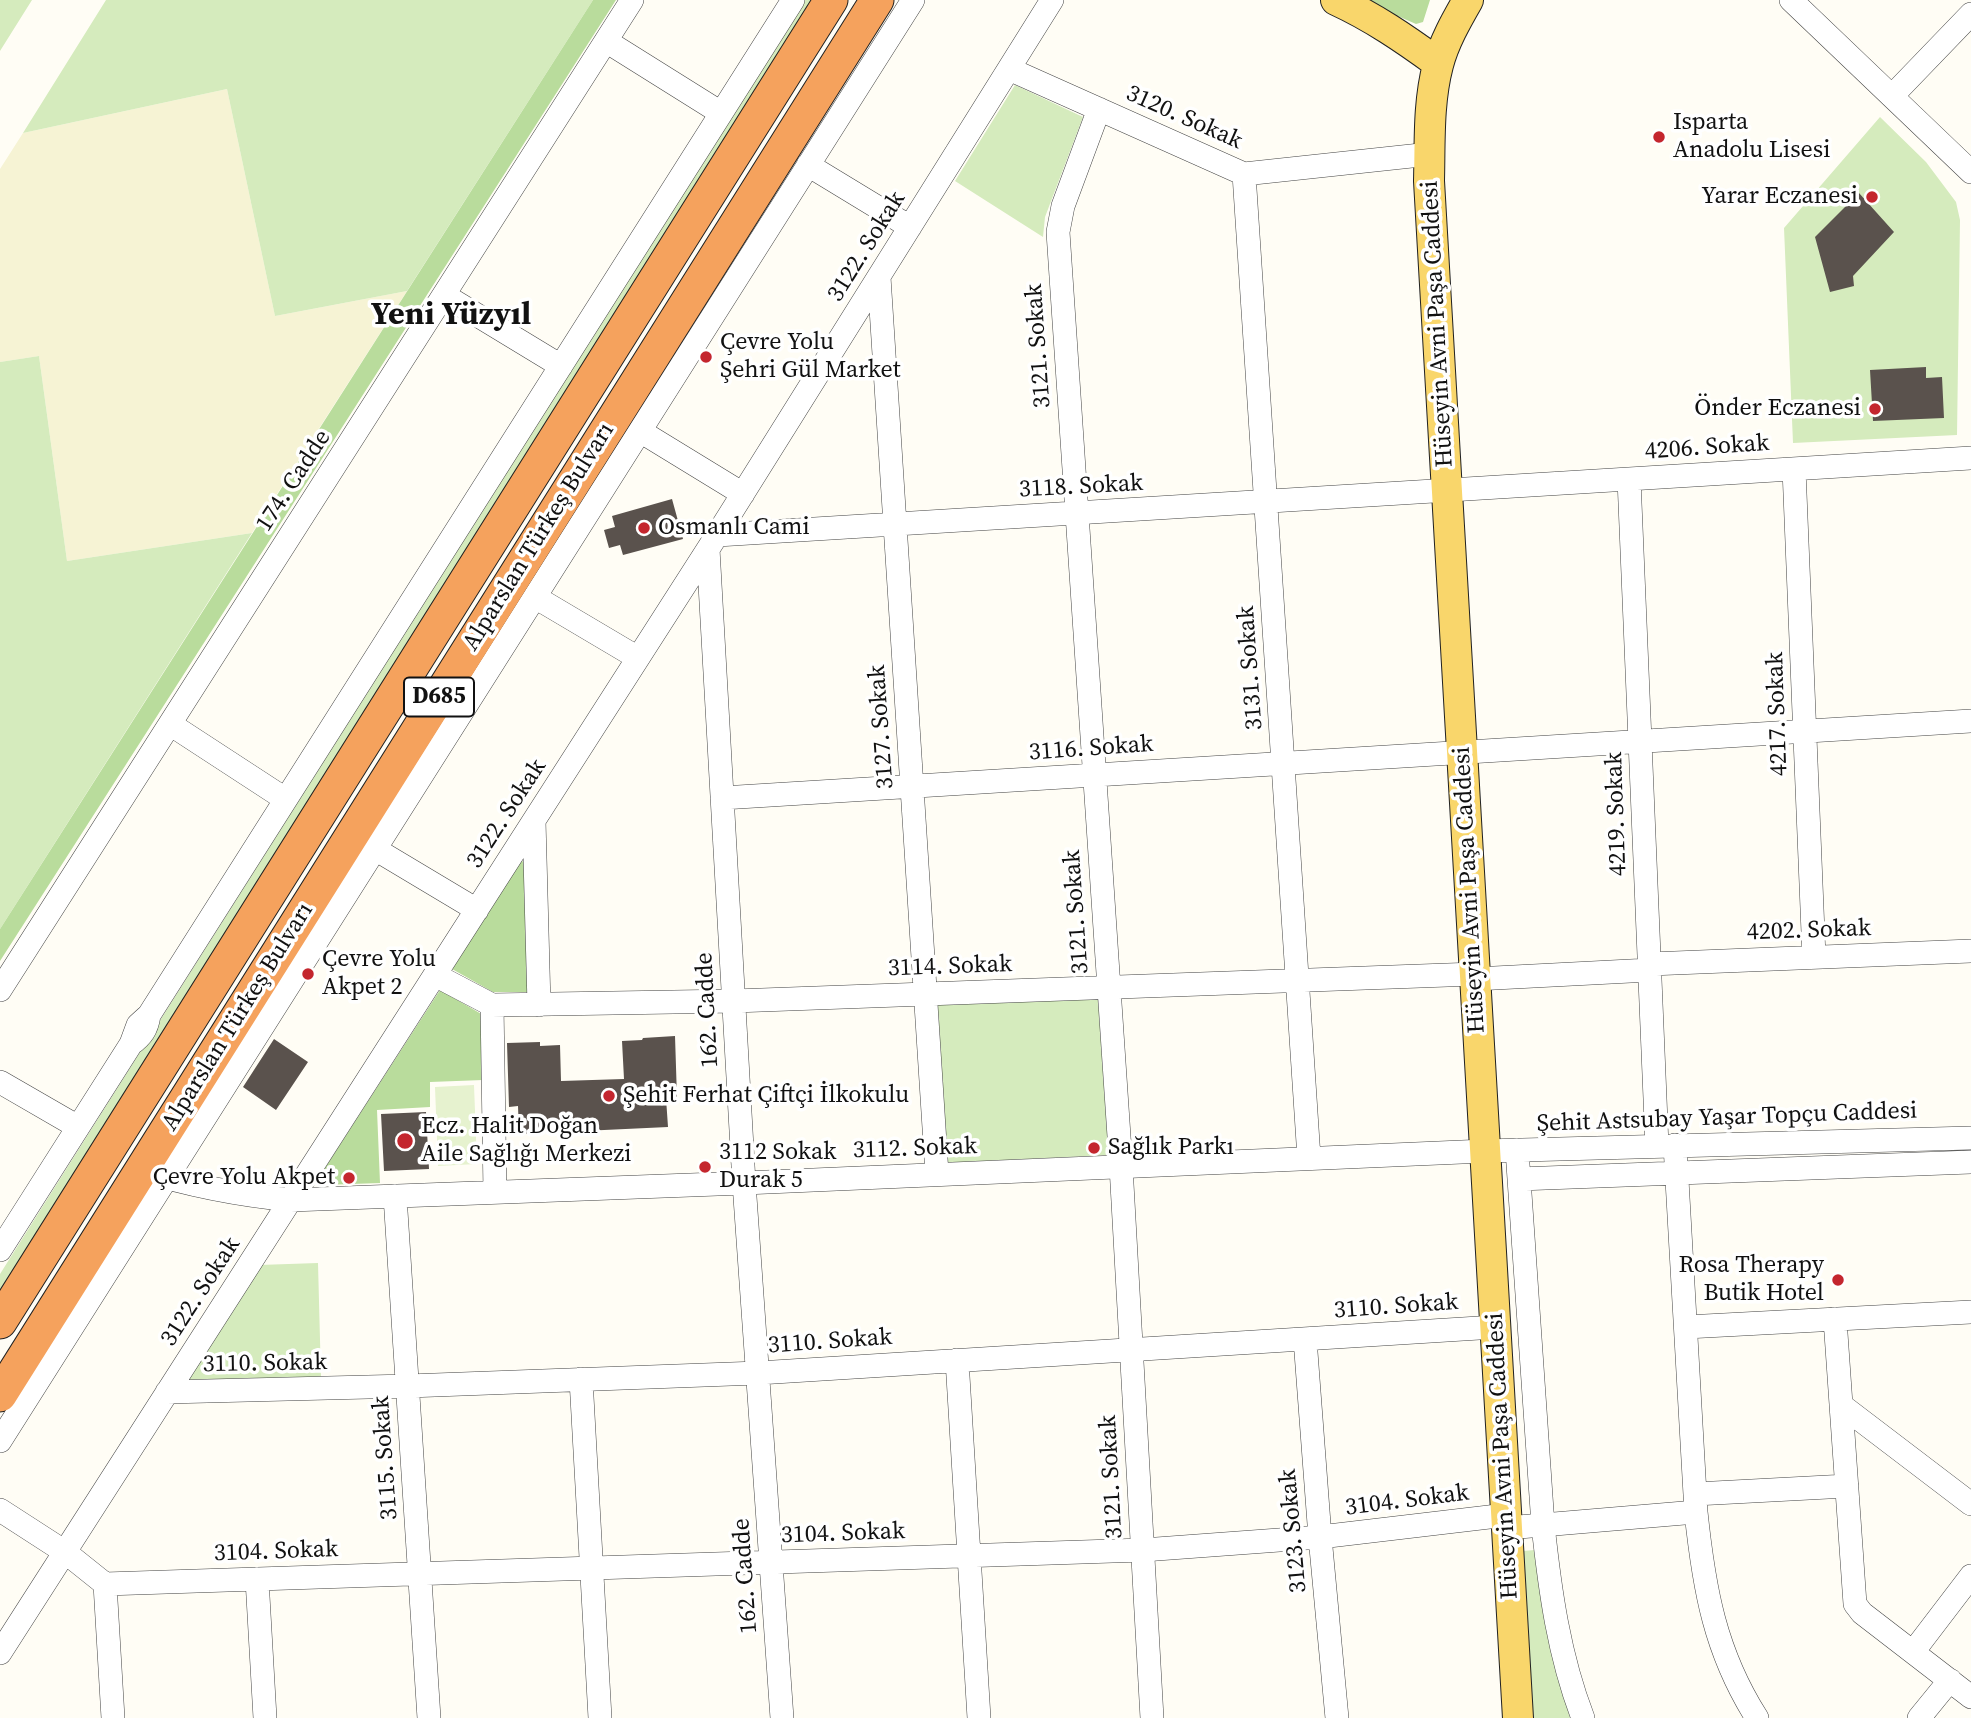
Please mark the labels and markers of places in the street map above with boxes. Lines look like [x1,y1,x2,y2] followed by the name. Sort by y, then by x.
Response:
[1673,109,1830,165] place label: Isparta Anadolu Lisesi
[1651,129,1667,145] marker: Isparta Anadolu Lisesi
[1701,183,1858,211] place label: Yarar Eczanesi
[1864,189,1880,205] marker: Yarar Eczanesi
[720,329,901,385] place label: Çevre Yolu Şehri Gül Market
[698,349,714,365] marker: Çevre Yolu Şehri Gül Market
[1694,395,1861,423] place label: Önder Eczanesi
[1867,401,1883,417] marker: Önder Eczanesi
[658,514,810,542] place label: Osmanlı Cami
[636,520,652,536] marker: Osmanlı Cami
[322,946,436,1002] place label: Çevre Yolu Akpet 2
[300,966,316,982] marker: Çevre Yolu Akpet 2
[623,1082,909,1110] place label: Şehit Ferhat Çiftçi İlkokulu
[601,1088,617,1104] marker: Şehit Ferhat Çiftçi İlkokulu
[421,1113,631,1169] place label: Ecz. Halit Doğan Aile Sağlığı Merkezi
[395,1131,415,1151] marker: Ecz. Halit Doğan Aile Sağlığı Merkezi
[1108,1134,1234,1162] place label: Sağlık Parkı
[719,1139,836,1195] place label: 3112 Sokak Durak 5
[1086,1140,1102,1156] marker: Sağlık Parkı
[697,1159,713,1175] marker: 3112 Sokak Durak 5
[153,1164,335,1192] place label: Çevre Yolu Akpet
[341,1170,357,1186] marker: Çevre Yolu Akpet
[1678,1252,1824,1308] place label: Rosa Therapy Butik Hotel
[1830,1272,1846,1288] marker: Rosa Therapy Butik Hotel

